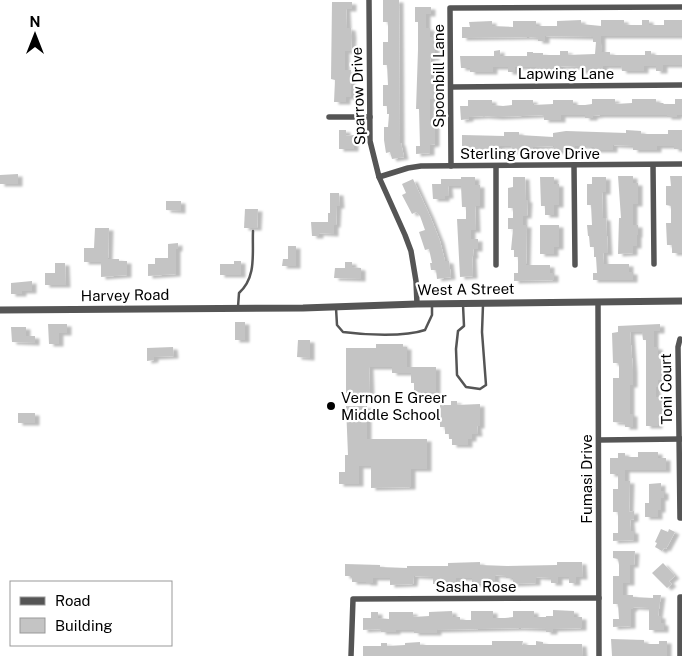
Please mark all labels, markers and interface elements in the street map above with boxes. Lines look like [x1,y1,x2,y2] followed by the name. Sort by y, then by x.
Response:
[10,10,60,60] north arrow
[30,14,40,30] text: N
[430,24,447,128] street label: Spoonbill Lane
[348,47,368,145] street label: Sparrow Drive
[518,65,614,82] street label: Lapwing Lane
[460,145,600,162] street label: Sterling Grove Drive
[417,280,515,298] street label: West A Street
[80,286,170,304] street label: Harvey Road
[657,353,675,425] street label: Toni Court
[341,389,447,423] place label: Vernon E Greer Middle School
[325,400,337,412] marker: Vernon E Greer Middle School
[578,434,595,524] street label: Fumasi Drive
[436,578,516,595] street label: Sasha Rose
[10,581,172,646] legend
[55,592,91,609] text: Road
[55,617,113,634] text: Building

